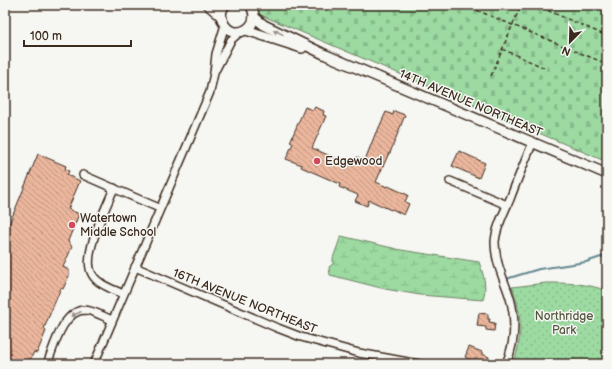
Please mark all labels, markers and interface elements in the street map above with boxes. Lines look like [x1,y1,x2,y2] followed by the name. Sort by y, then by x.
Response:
[24,22,131,48] scale bar
[550,22,590,62] north arrow
[30,29,62,44] text: 100 m
[273,29,284,35] one-way arrow
[560,43,573,58] text: N
[397,66,545,141] street label: 14TH AVENUE NORTHEAST
[325,154,382,169] place label: Edgewood
[312,156,322,166] marker: Edgewood
[80,211,156,240] place label: Watertown Middle School
[67,220,77,230] marker: Watertown Middle School
[171,266,320,338] street label: 16TH AVENUE NORTHEAST
[535,309,593,338] park label: Northridge Park
[70,311,82,317] one-way arrow

